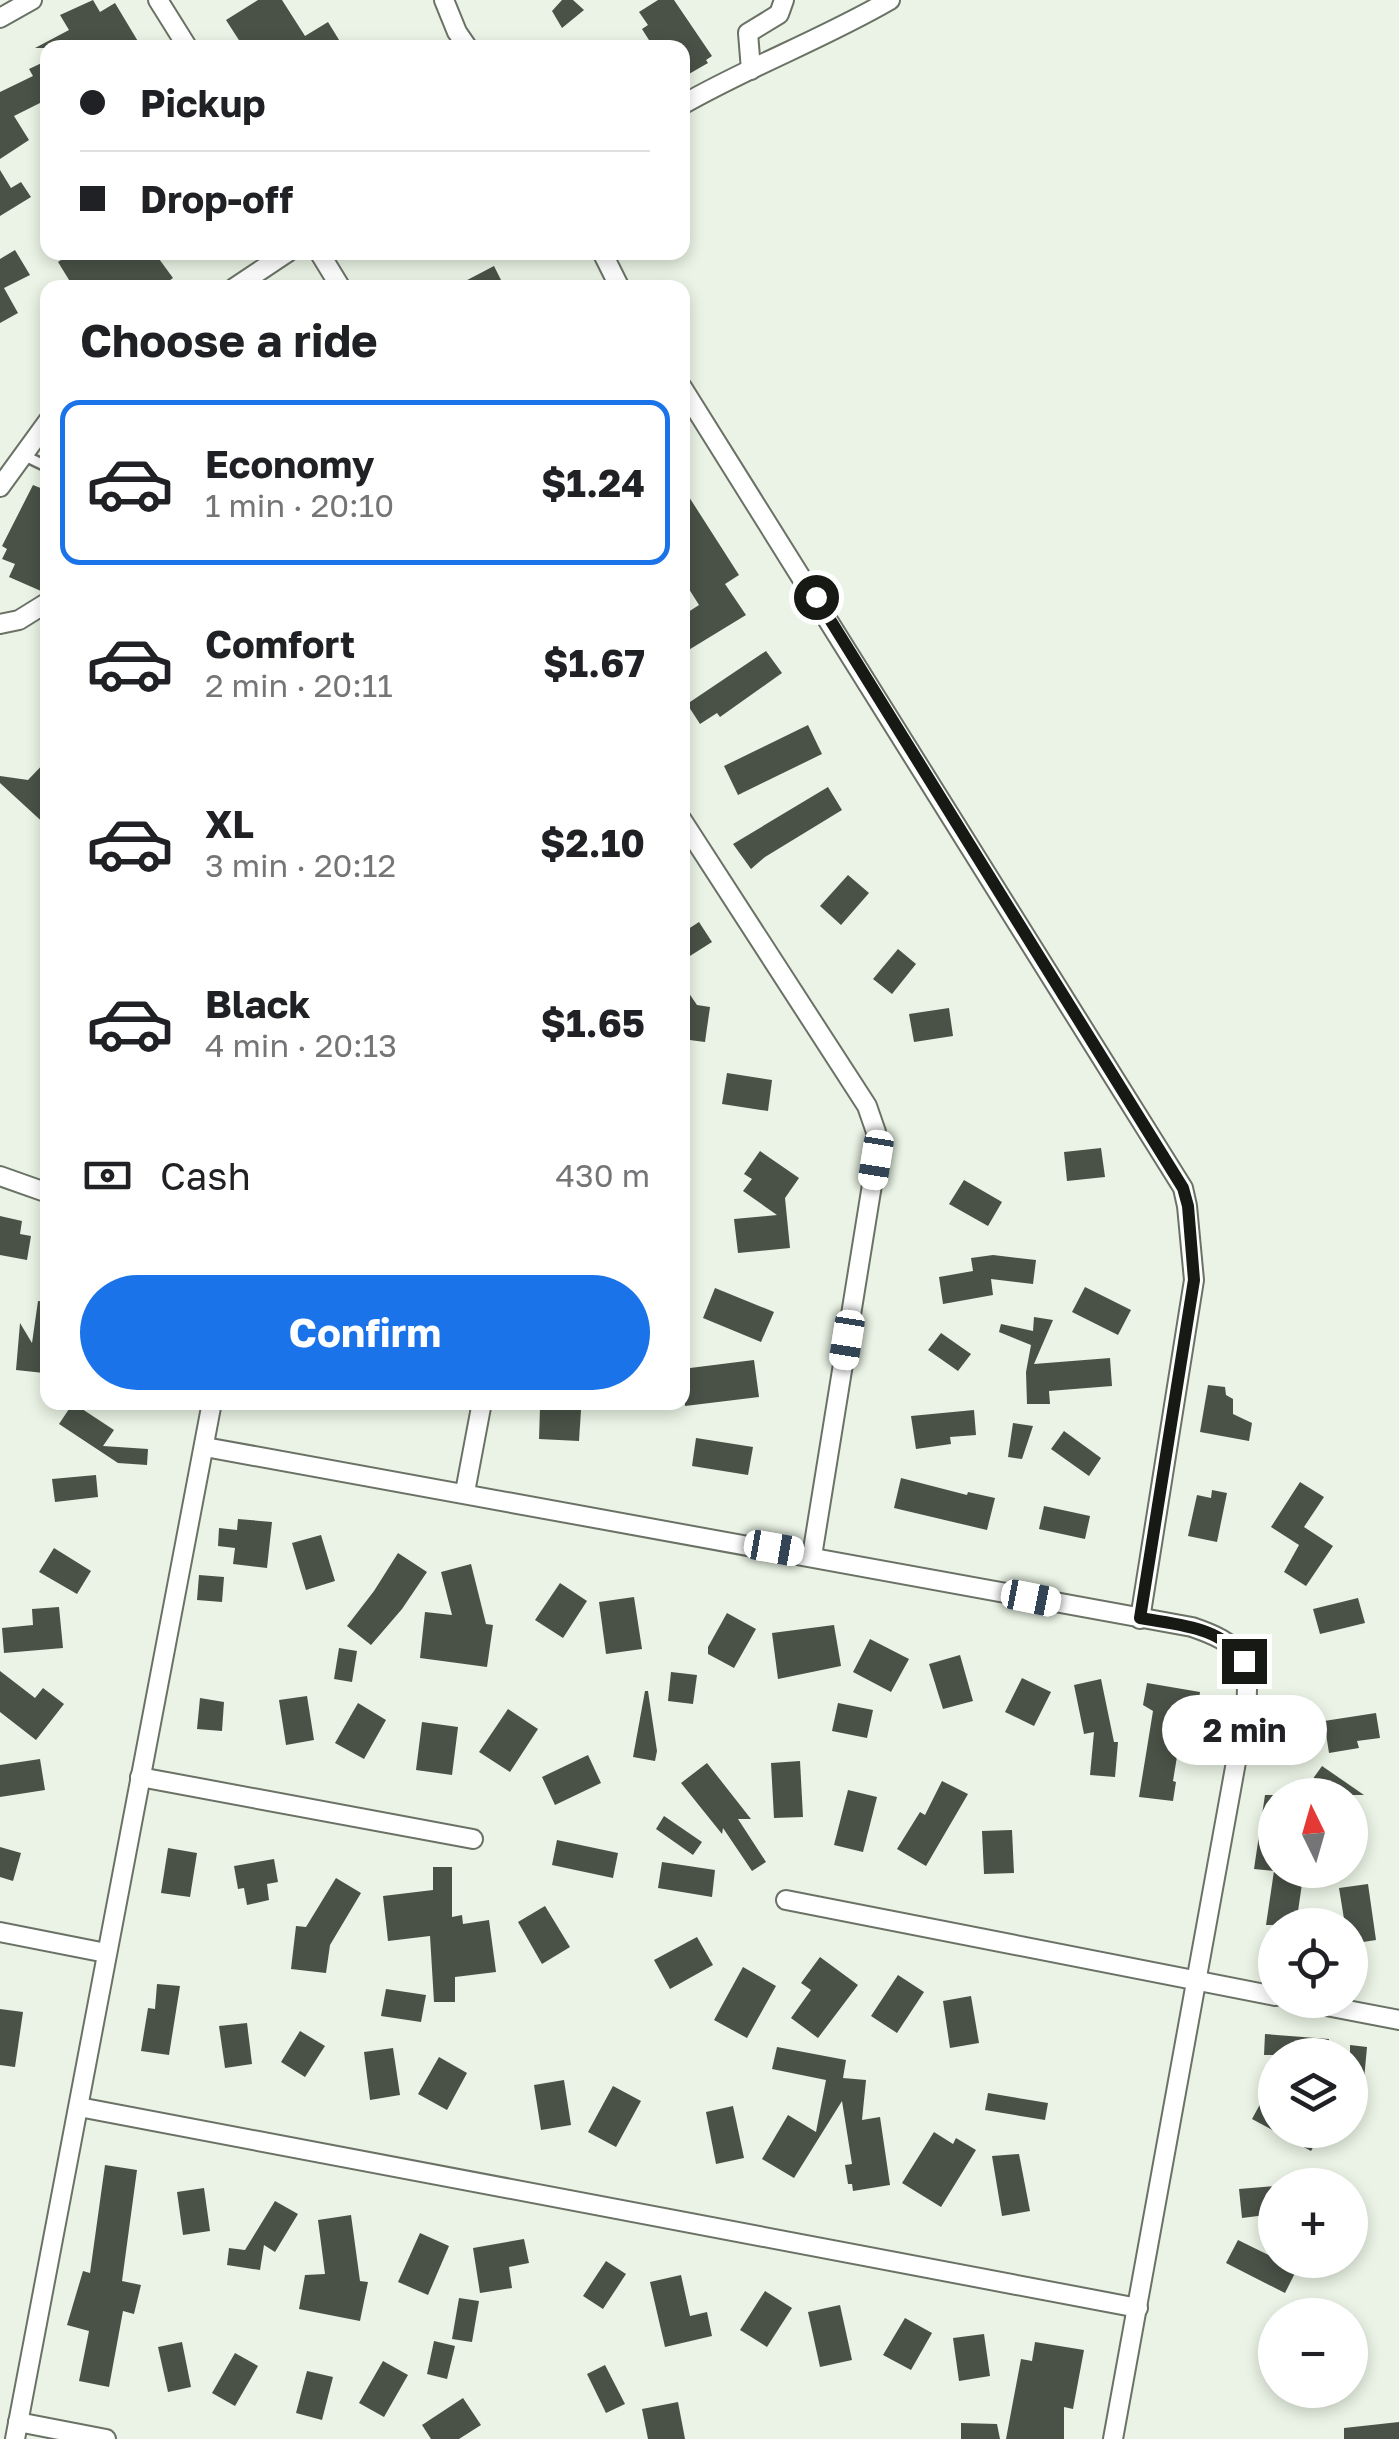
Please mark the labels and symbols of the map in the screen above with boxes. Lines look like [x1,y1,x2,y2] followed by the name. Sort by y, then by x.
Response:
[794,575,839,620] route start
[856,1128,896,1192] car
[827,1308,867,1372] car
[742,1528,806,1568] car
[999,1578,1063,1618] car
[1222,1639,1267,1684] route end
[1162,1696,1326,1766] callout: 2 min
[1258,1778,1368,1888] north arrow

